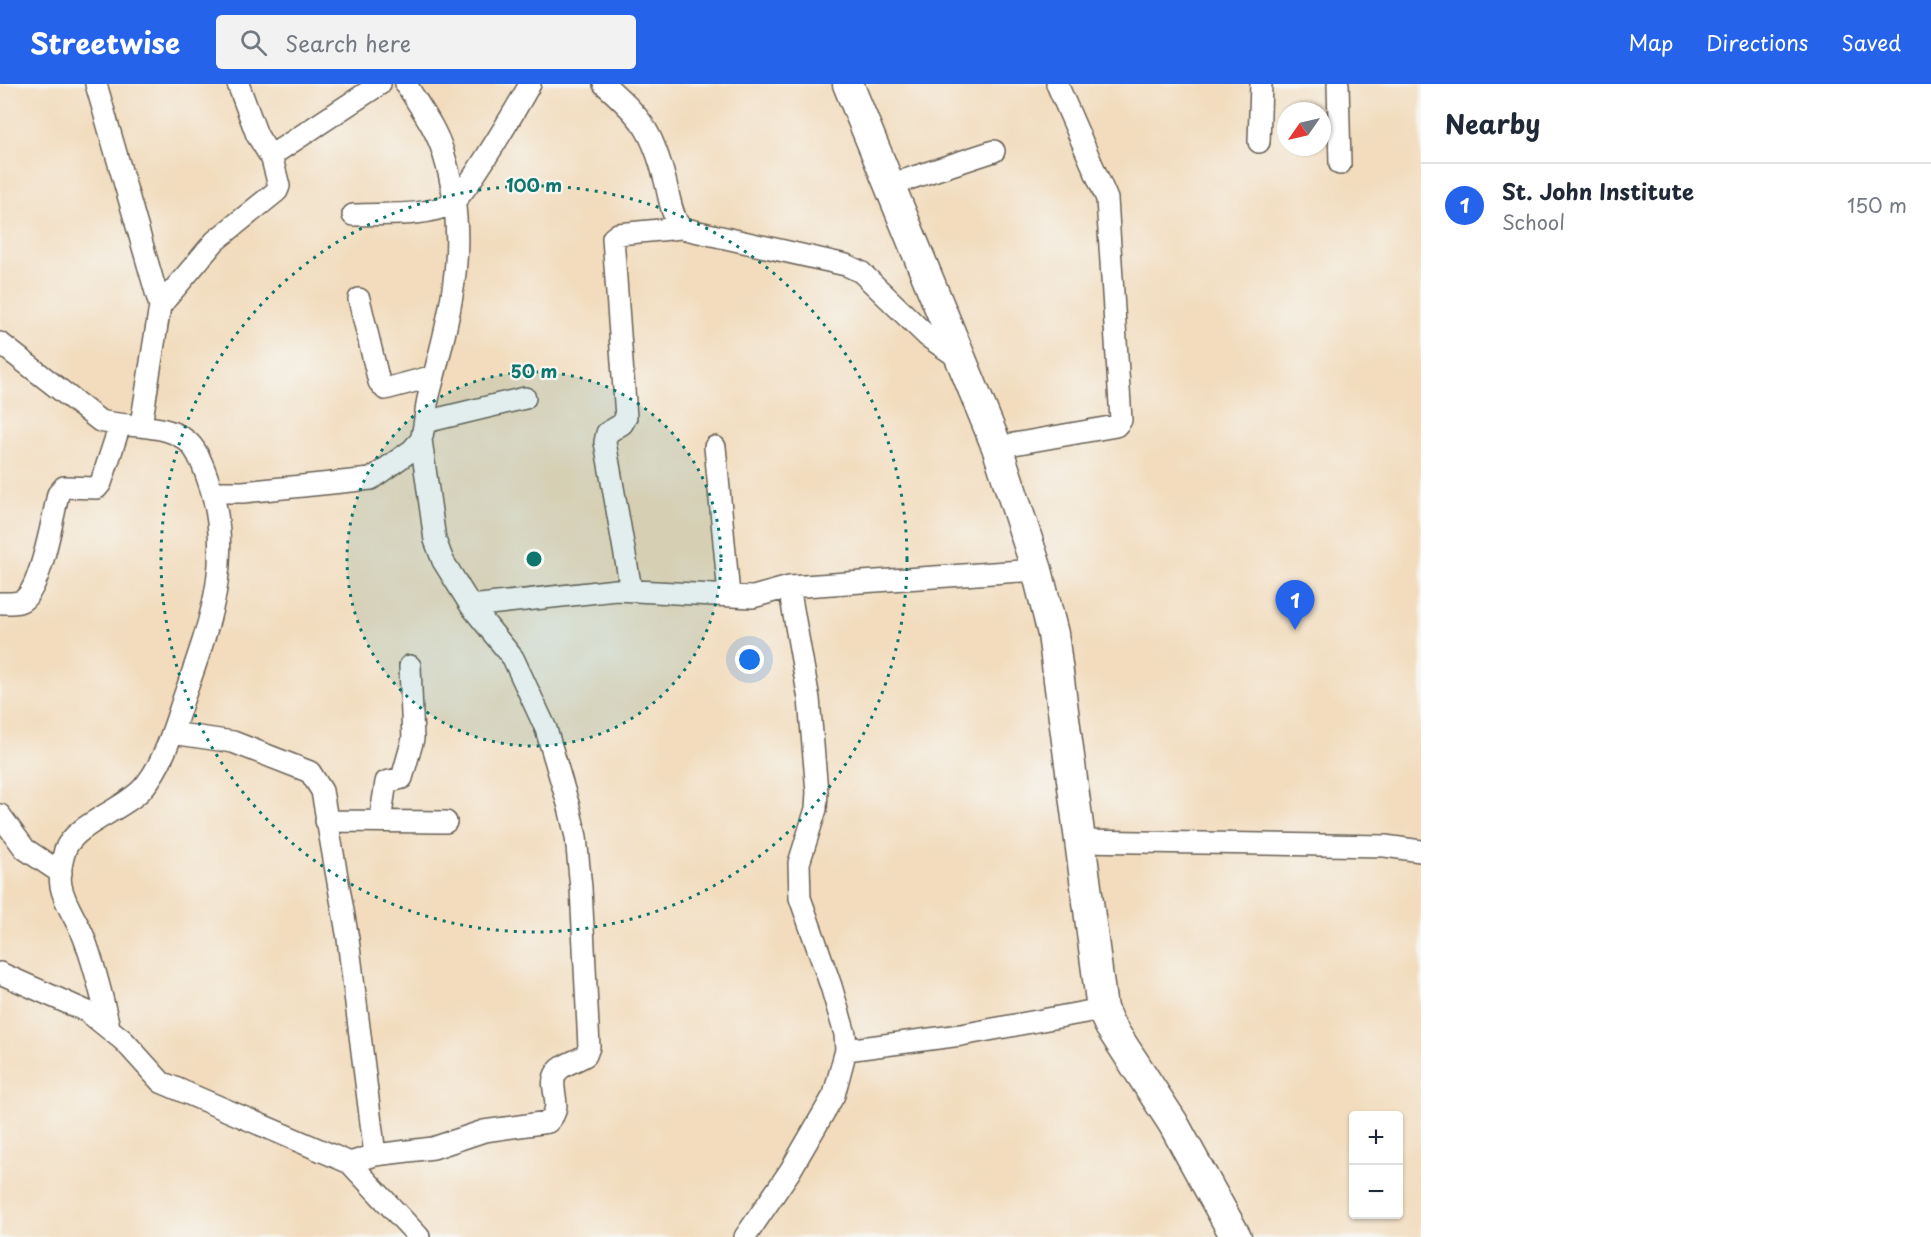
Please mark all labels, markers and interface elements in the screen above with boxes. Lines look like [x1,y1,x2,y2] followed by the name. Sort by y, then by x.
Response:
[216,15,636,69] search box
[30,21,180,64] text: Streetwise
[237,26,270,59] icon: search
[285,26,411,59] text: Search here
[1628,26,1673,58] text: Map
[1706,26,1808,58] text: Directions
[1841,26,1901,58] text: Saved
[1277,102,1331,156] north arrow
[1445,104,1540,143] text: Nearby
[506,171,562,198] text: 100 m
[1502,174,1694,207] text: St. John Institute
[1460,190,1469,220] text: 1
[1847,190,1907,220] text: 150 m
[1502,207,1565,237] text: School
[511,357,557,384] text: 50 m
[524,549,544,569] centre of rings
[1276,580,1314,630] pin: 1
[735,645,764,674] your location
[1349,1111,1403,1219] map controls
[1349,1111,1403,1165] button: +
[1349,1165,1403,1219] button: −

